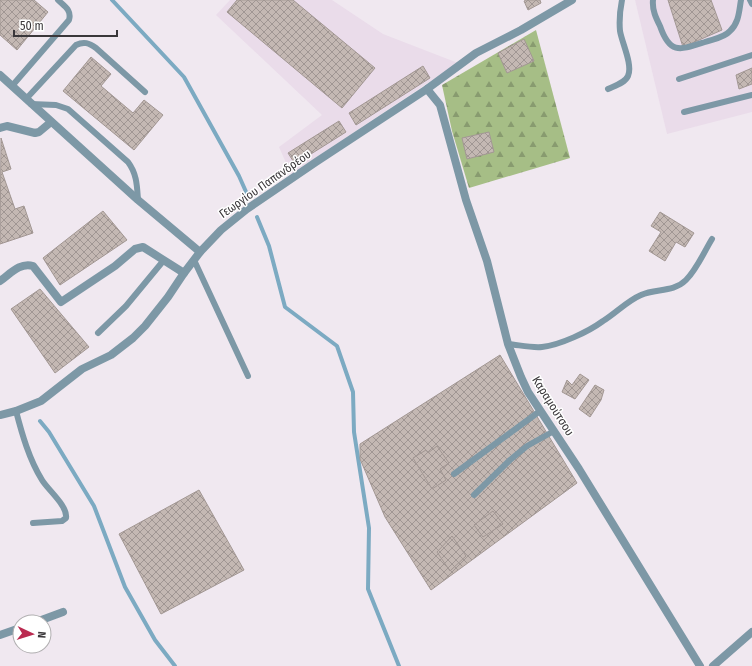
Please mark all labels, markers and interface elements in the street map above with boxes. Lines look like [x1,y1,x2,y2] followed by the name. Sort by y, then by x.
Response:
[14,12,117,38] scale bar
[20,19,44,33] text: 50 m
[216,147,314,221] street label: Γεωργίου Παπανδρέου
[529,374,577,438] street label: Καραμούτσου
[12,614,52,654] north arrow
[35,631,48,638] text: N

